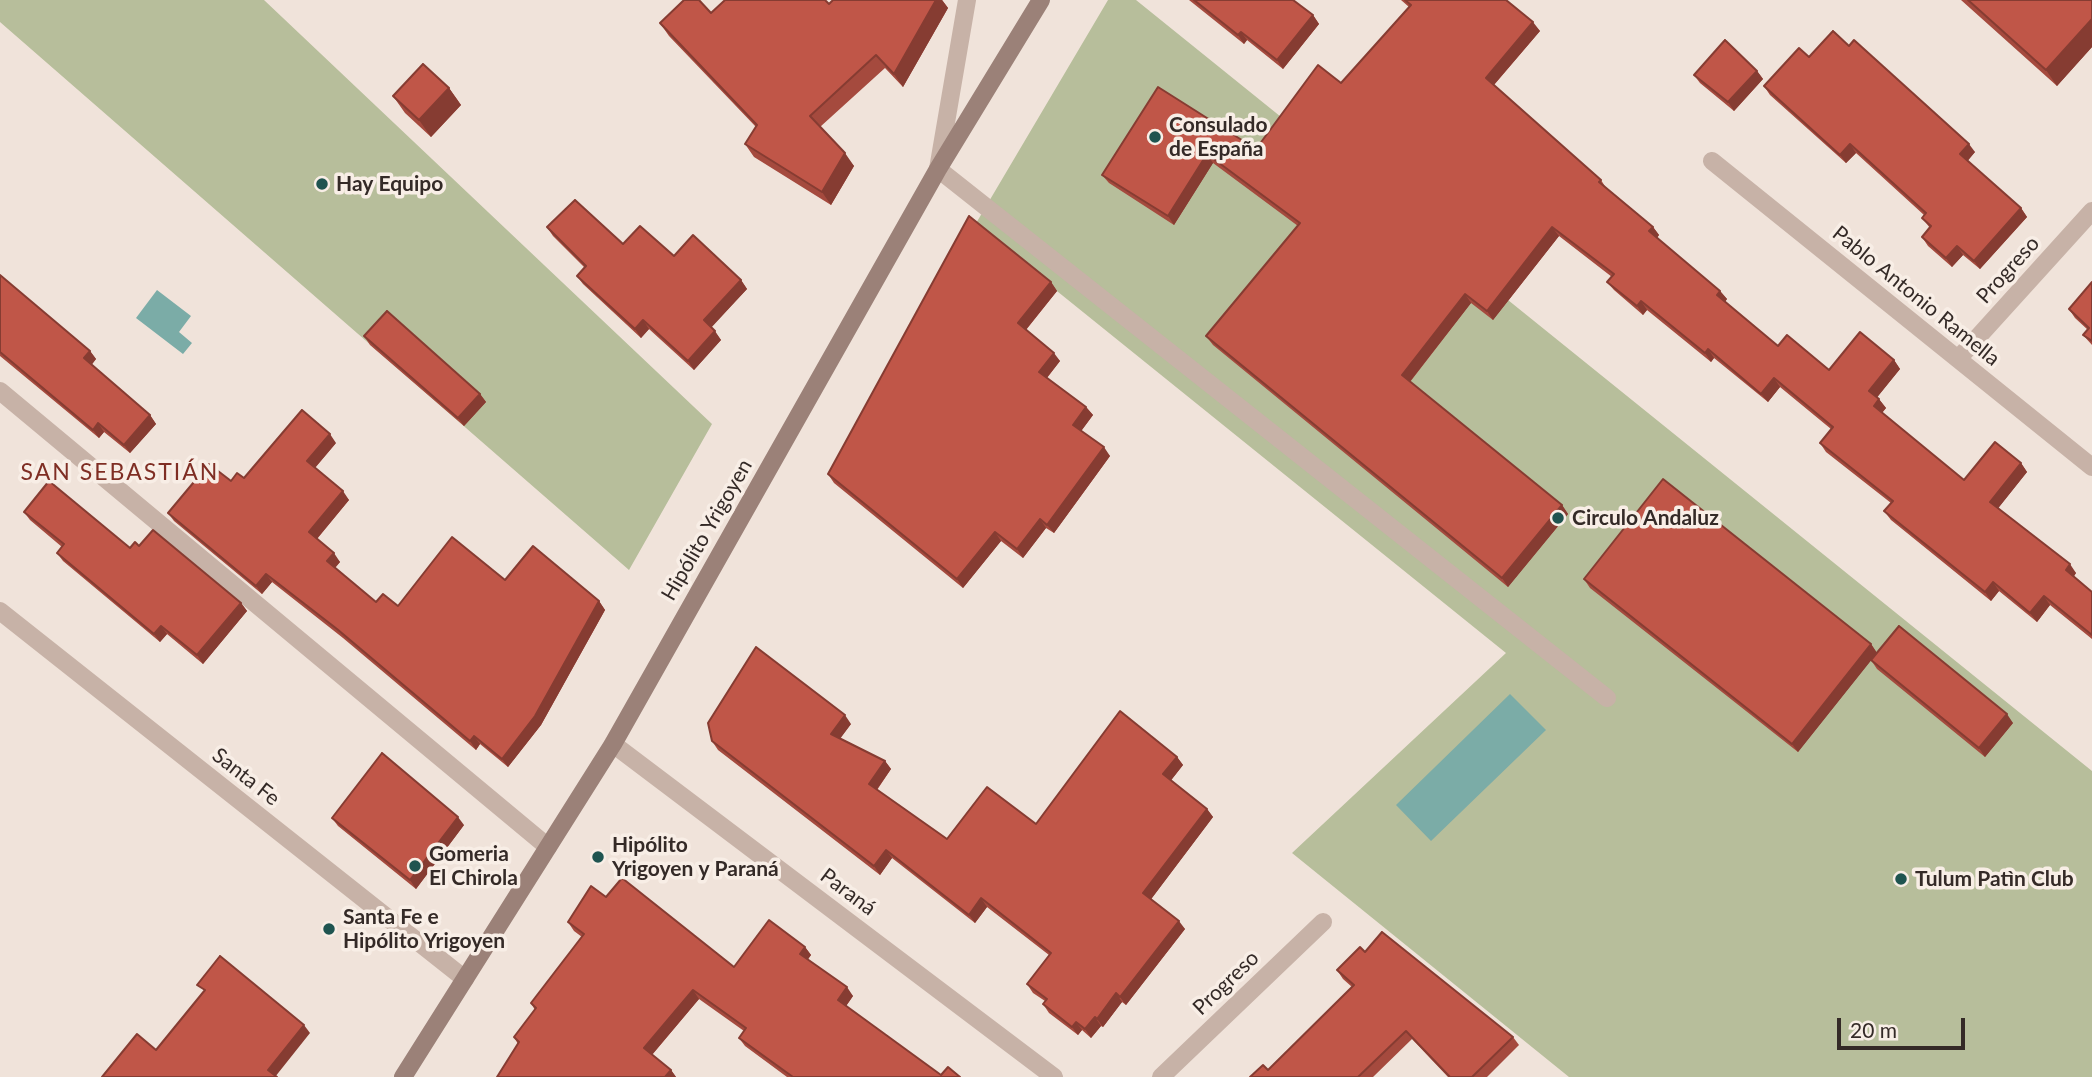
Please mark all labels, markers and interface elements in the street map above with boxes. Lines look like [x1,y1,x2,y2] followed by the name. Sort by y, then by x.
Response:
[1169,112,1268,162] place label: Consulado de España
[1147,129,1163,145] marker: Consulado de España
[336,171,443,197] place label: Hay Equipo
[314,176,330,192] marker: Hay Equipo
[1827,221,2005,371] street label: Pablo Antonio Ramella
[1971,231,2045,309] street label: Progreso
[656,455,758,605] street label: Hipólito Yrigoyen
[22,459,218,487] district label: SAN SEBASTIÁN
[1572,505,1719,531] place label: Circulo Andaluz
[1550,510,1566,526] marker: Circulo Andaluz
[207,743,285,811] street label: Santa Fe
[612,832,779,882] place label: Hipólito Yrigoyen y Paraná
[429,841,518,891] place label: Gomeria El Chirola
[590,849,606,865] marker: Hipólito Yrigoyen y Paraná
[407,858,423,874] marker: Gomeria El Chirola
[815,863,881,921] street label: Paraná
[1915,866,2074,892] place label: Tulum Patìn Club
[1893,871,1909,887] marker: Tulum Patìn Club
[343,904,505,954] place label: Santa Fe e Hipólito Yrigoyen
[321,921,337,937] marker: Santa Fe e Hipólito Yrigoyen
[1188,946,1264,1020] street label: Progreso
[1840,1004,1968,1048] scale bar
[1850,1017,1897,1042] text: 20 m

